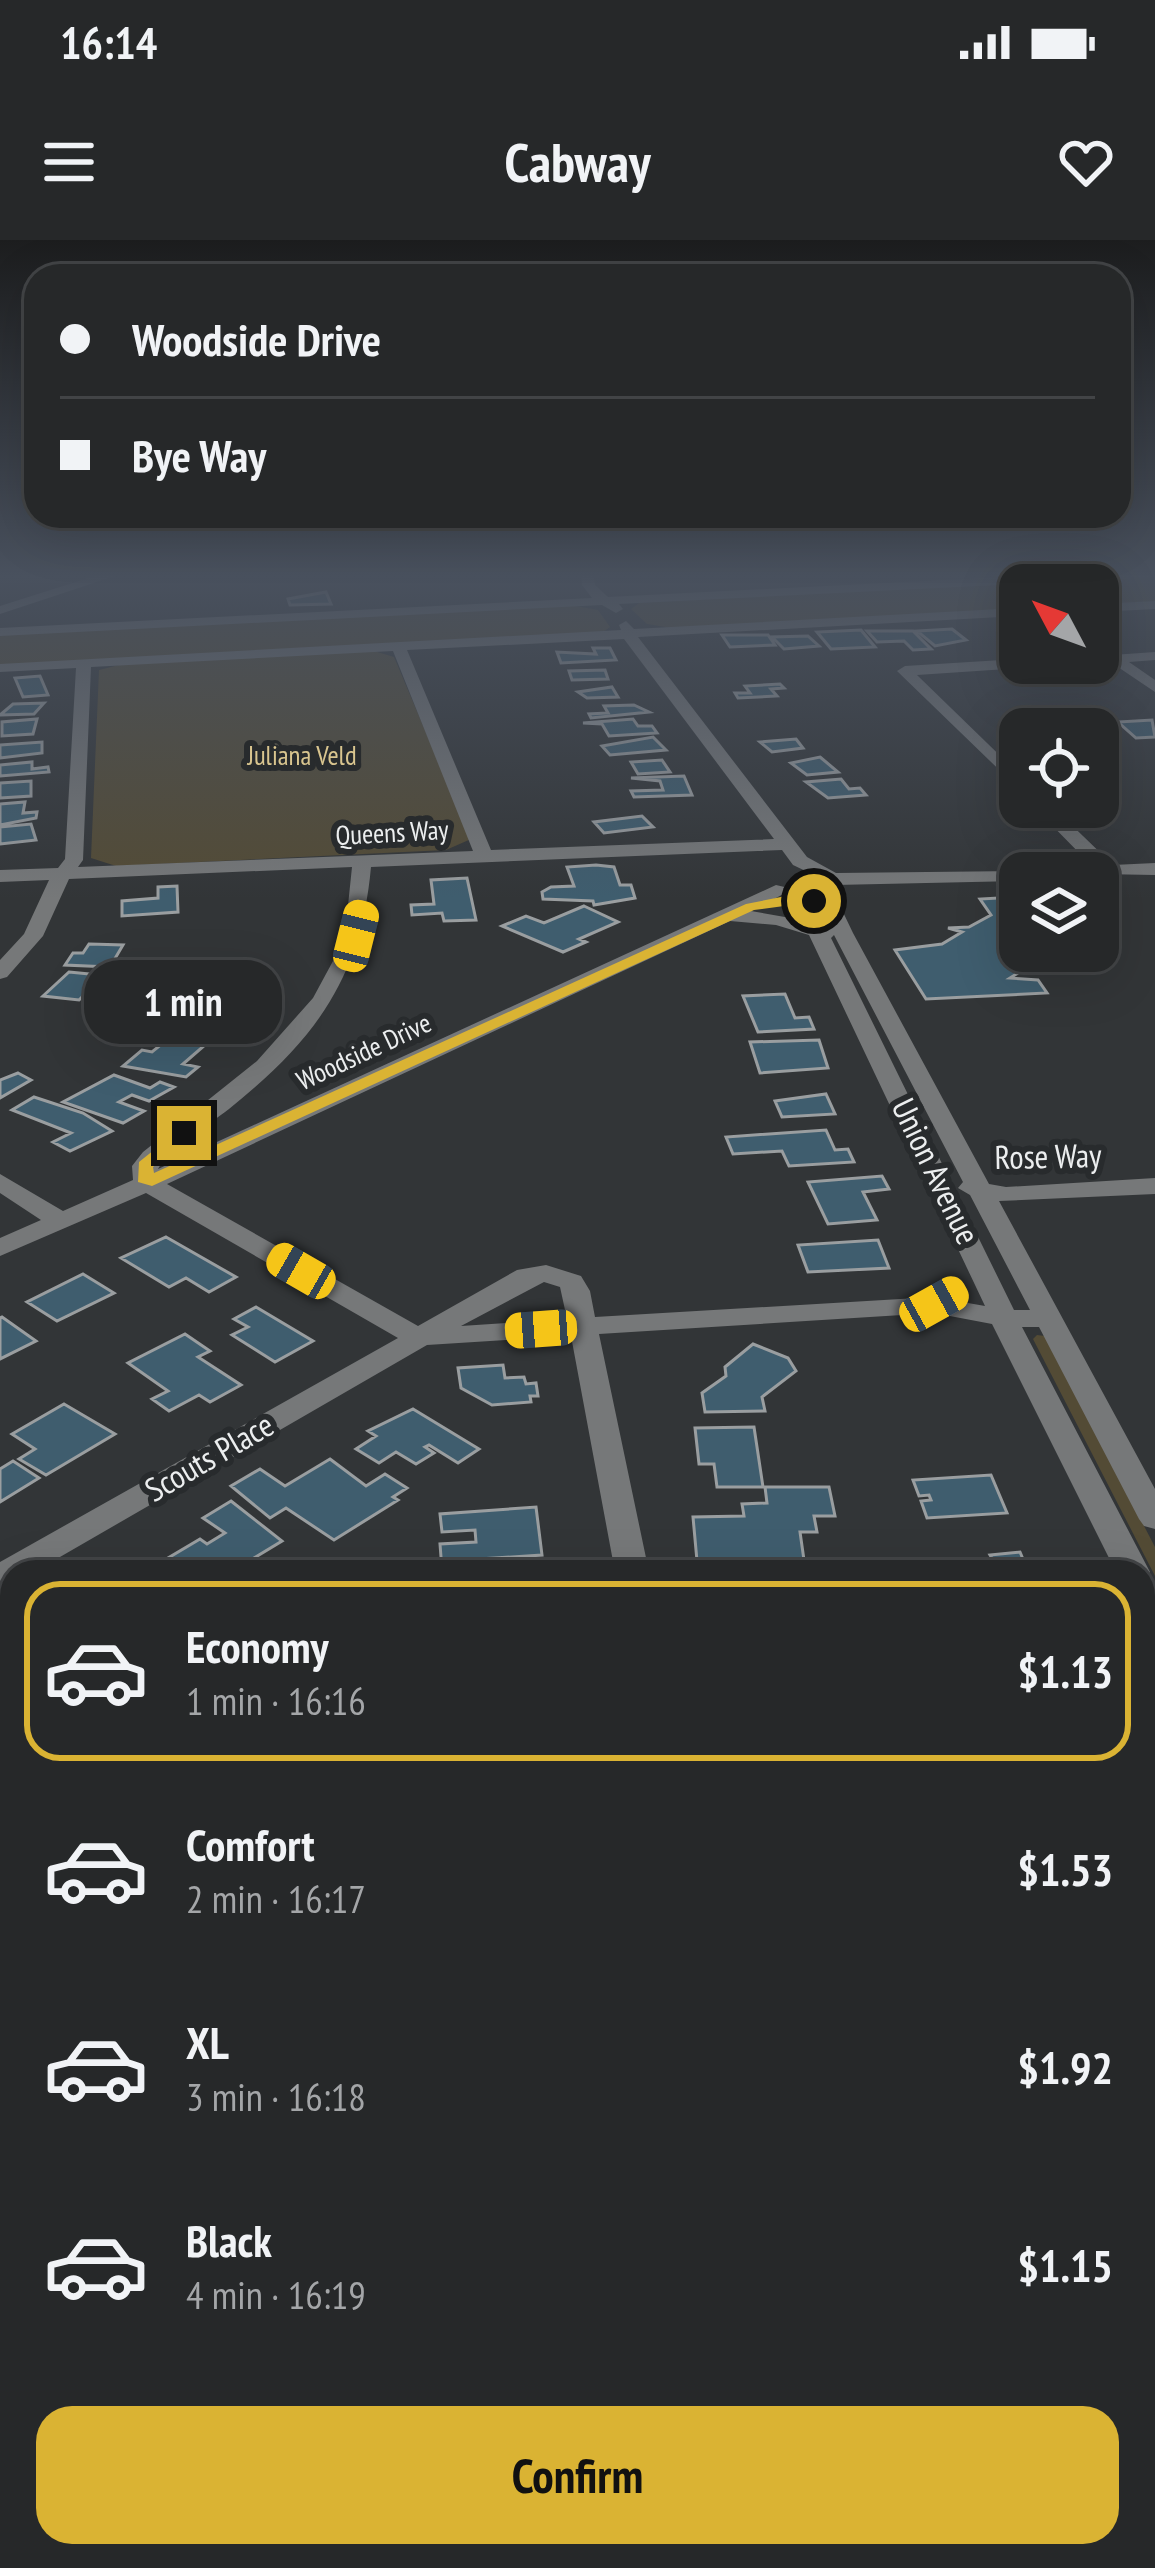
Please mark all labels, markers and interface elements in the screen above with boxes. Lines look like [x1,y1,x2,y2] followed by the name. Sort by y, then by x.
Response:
[60,13,157,71] text: 16:14
[504,127,651,197] text: Cabway
[36,129,102,195] icon: menu
[1053,129,1119,195] icon: heart
[132,310,381,368] text: Woodside Drive
[132,426,266,484] text: Bye Way
[999,564,1119,684] north arrow
[999,564,1119,972] map controls
[999,708,1119,828] button: locate
[246,738,357,772] park label: Juliana Veld
[335,812,450,852] street label: Queens Way
[999,852,1119,972] button: layers
[787,874,841,928] route start
[330,897,382,975] car
[85,959,283,1043] callout: 1 min
[144,976,222,1027] text: 1 min
[291,1005,436,1097] street label: Woodside Drive
[883,1091,990,1251] street label: Union Avenue
[157,1106,211,1160] route end
[994,1133,1102,1178] street label: Rose Way
[261,1237,341,1305] car
[894,1271,974,1337] car
[504,1309,578,1349] car
[137,1403,281,1511] street label: Scouts Place
[42,1617,150,1725] icon: car
[186,1617,329,1675] text: Economy
[1017,1642,1113,1700] text: $1.13
[186,1675,366,1726] text: 1 min · 16:16
[42,1815,150,1923] icon: car
[186,1815,315,1873] text: Comfort
[1017,1840,1113,1898] text: $1.53
[186,1873,366,1924] text: 2 min · 16:17
[42,2013,150,2121] icon: car
[186,2013,229,2071] text: XL
[1017,2038,1113,2096] text: $1.92
[186,2071,366,2122] text: 3 min · 16:18
[42,2211,150,2319] icon: car
[186,2211,272,2269] text: Black
[1017,2236,1113,2294] text: $1.15
[186,2269,366,2320] text: 4 min · 16:19
[36,2406,1119,2544] button: Confirm

